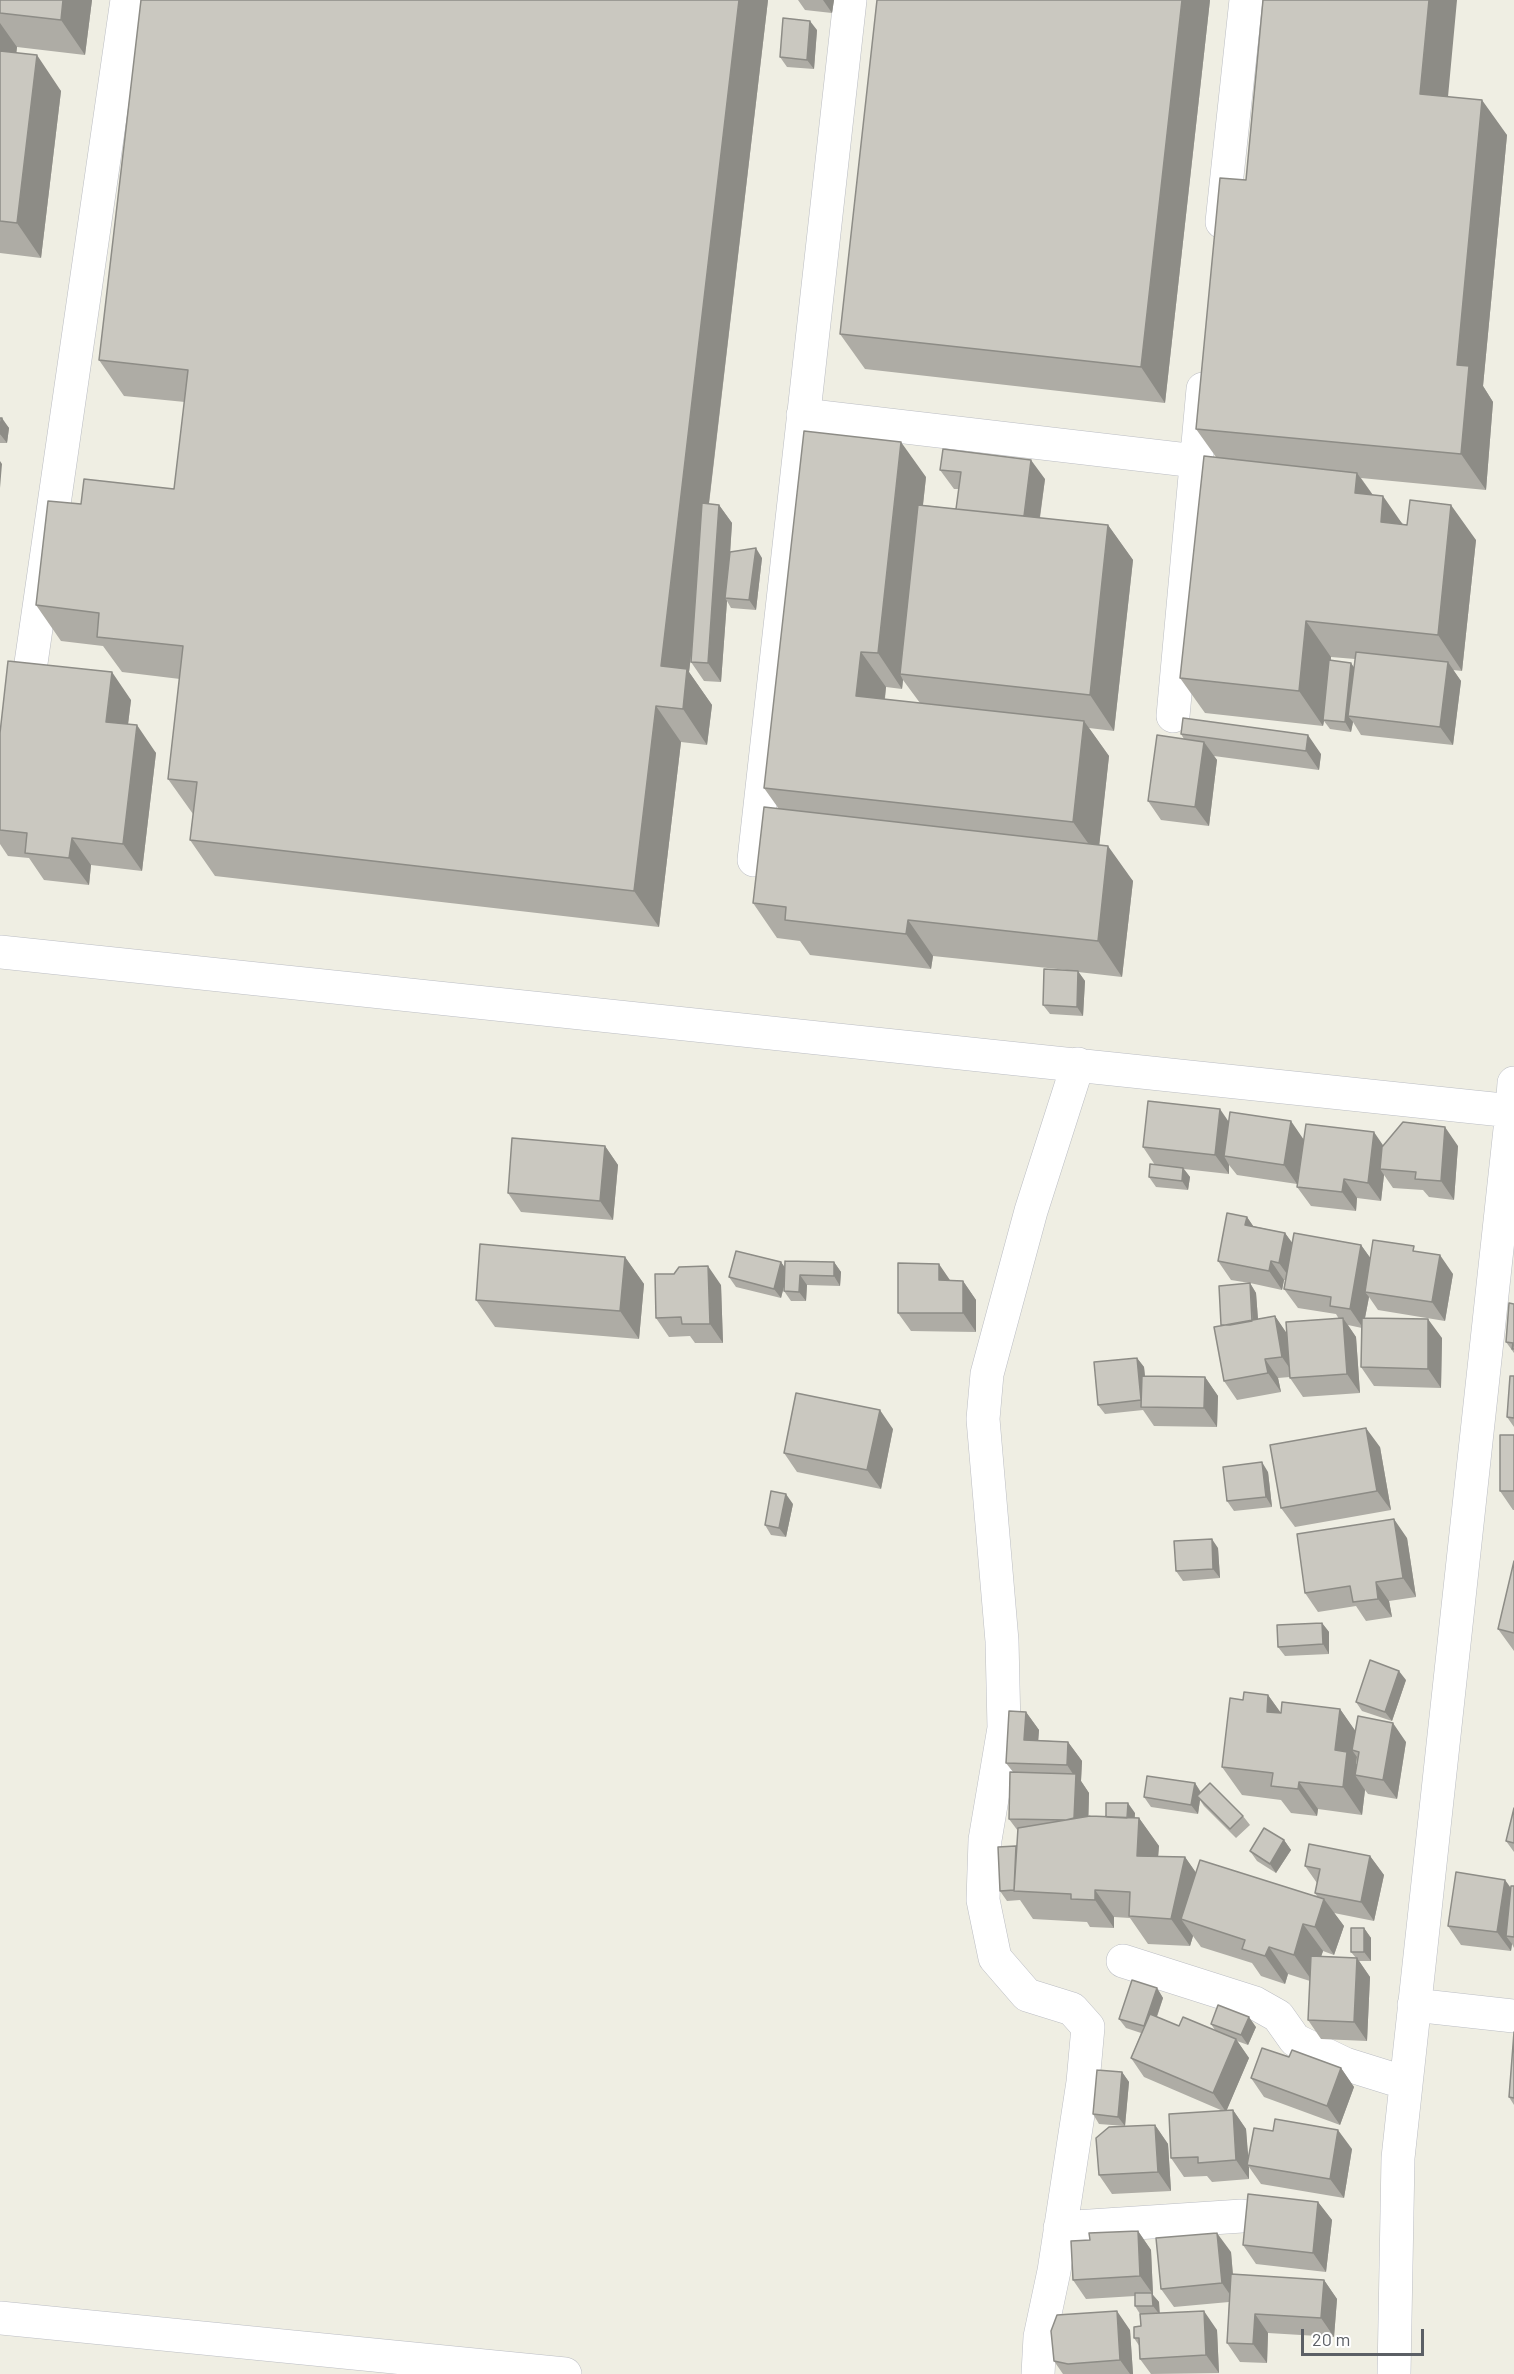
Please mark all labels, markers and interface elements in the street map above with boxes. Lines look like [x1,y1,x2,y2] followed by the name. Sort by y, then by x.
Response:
[1304,2317,1427,2355] scale bar
[1312,2328,1350,2350] text: 20 m

